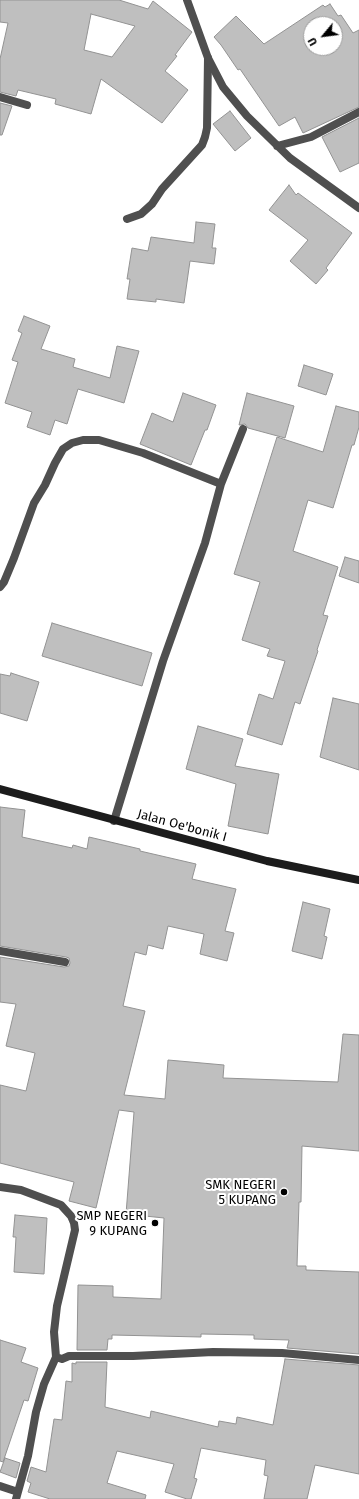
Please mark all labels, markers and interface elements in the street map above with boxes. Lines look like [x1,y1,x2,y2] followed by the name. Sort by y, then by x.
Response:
[303,16,343,56] north arrow
[306,35,320,48] text: U
[135,807,229,845] street label: Jalan Oe'bonik I
[205,1177,276,1208] place label: SMK NEGERI 5 KUPANG
[279,1187,289,1197] marker: SMK NEGERI 5 KUPANG
[76,1208,147,1239] place label: SMP NEGERI 9 KUPANG
[150,1218,160,1228] marker: SMP NEGERI 9 KUPANG

